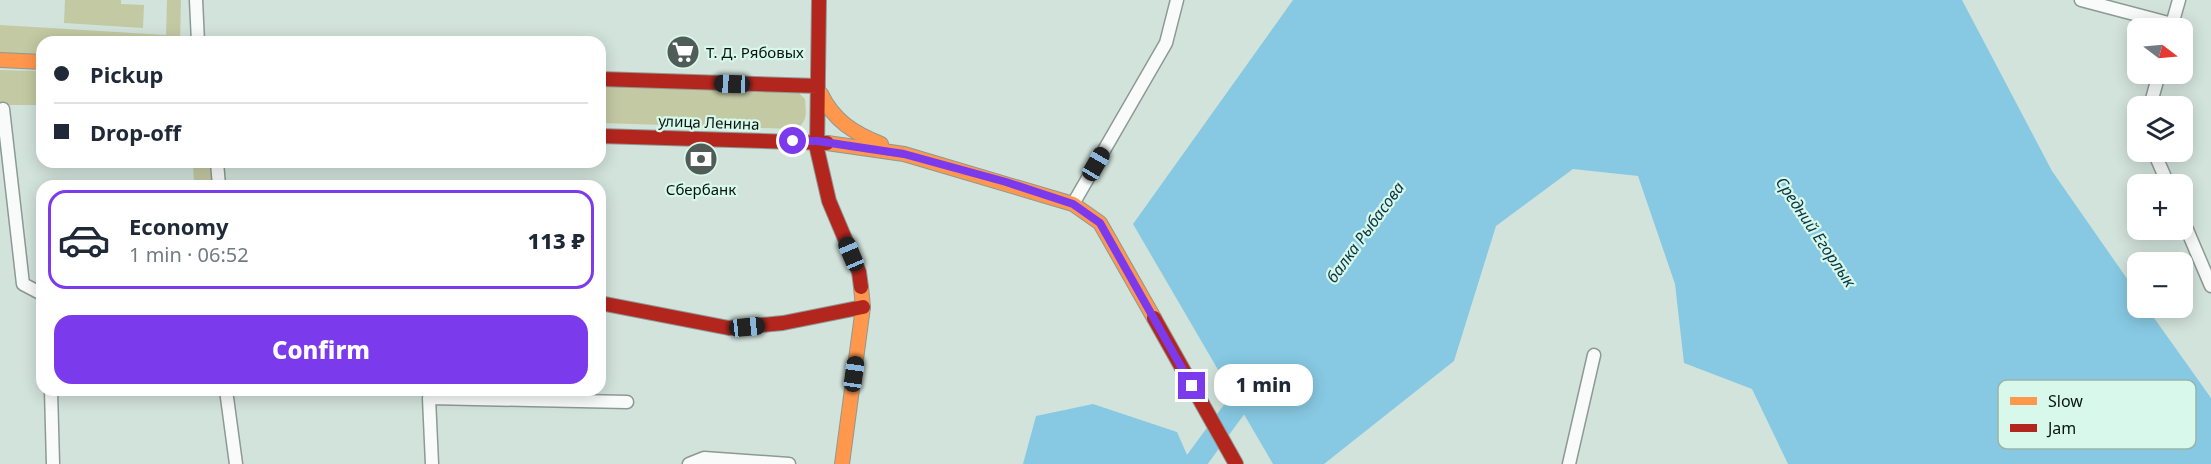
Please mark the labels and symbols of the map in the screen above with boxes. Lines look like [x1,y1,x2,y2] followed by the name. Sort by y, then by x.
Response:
[2127,18,2193,84] north arrow
[665,34,701,70] supermarket icon: Т. Д. Рябовых
[706,42,804,62] place label: Т. Д. Рябовых
[714,74,750,94] car
[658,110,760,134] street label: улица Ленина
[779,127,806,154] route start
[683,141,719,177] bank icon: Сбербанк
[1079,144,1113,184] car
[1771,172,1862,292] water label: Средний Егорлык
[1321,177,1409,287] water label: балка Рыбасова
[666,179,736,199] place label: Сбербанк
[836,234,866,274] car
[728,316,766,338] car
[843,355,865,393] car
[1213,365,1312,407] callout: 1 min
[1178,372,1205,399] route end
[1998,380,2196,449] legend
[2048,390,2083,412] text: Slow
[2046,417,2076,439] text: Jam

